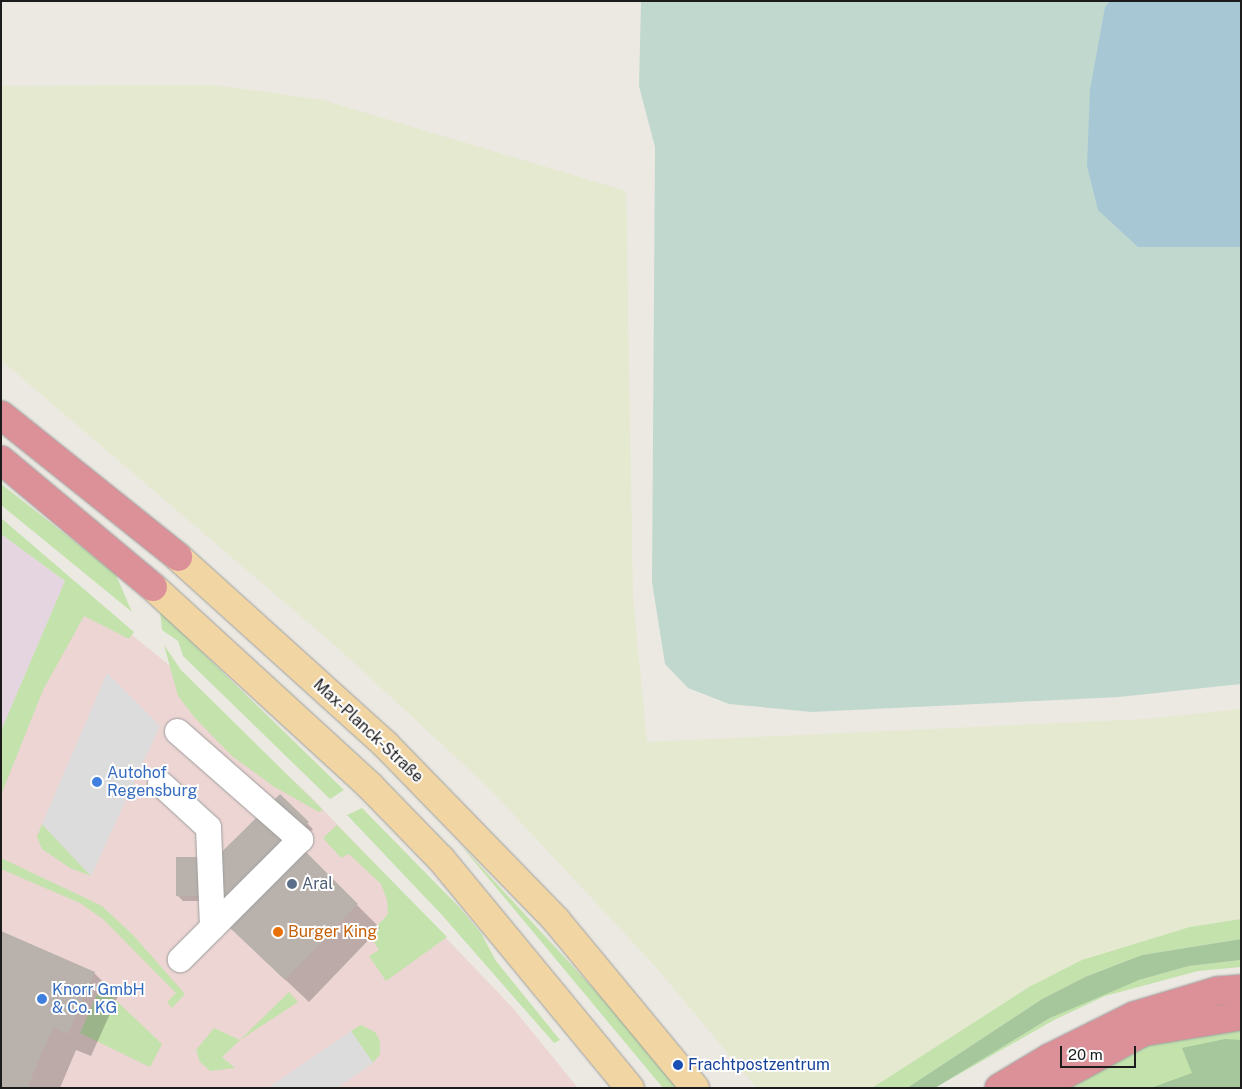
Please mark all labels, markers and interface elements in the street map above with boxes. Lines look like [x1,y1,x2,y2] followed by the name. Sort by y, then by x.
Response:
[309,675,427,787] street label: Max-Planck-Straße
[107,763,197,801] place label: Autohof Regensburg
[91,776,103,788] marker: Autohof Regensburg
[302,874,333,894] place label: Aral
[286,878,298,890] marker: Aral
[288,922,377,942] place label: Burger King
[272,926,284,938] marker: Burger King
[52,980,145,1018] place label: Knorr GmbH & Co. KG
[36,993,48,1005] marker: Knorr GmbH & Co. KG
[1062,1036,1138,1068] scale bar
[1068,1046,1103,1063] text: 20 m
[688,1055,830,1075] place label: Frachtpostzentrum
[672,1059,684,1071] marker: Frachtpostzentrum

